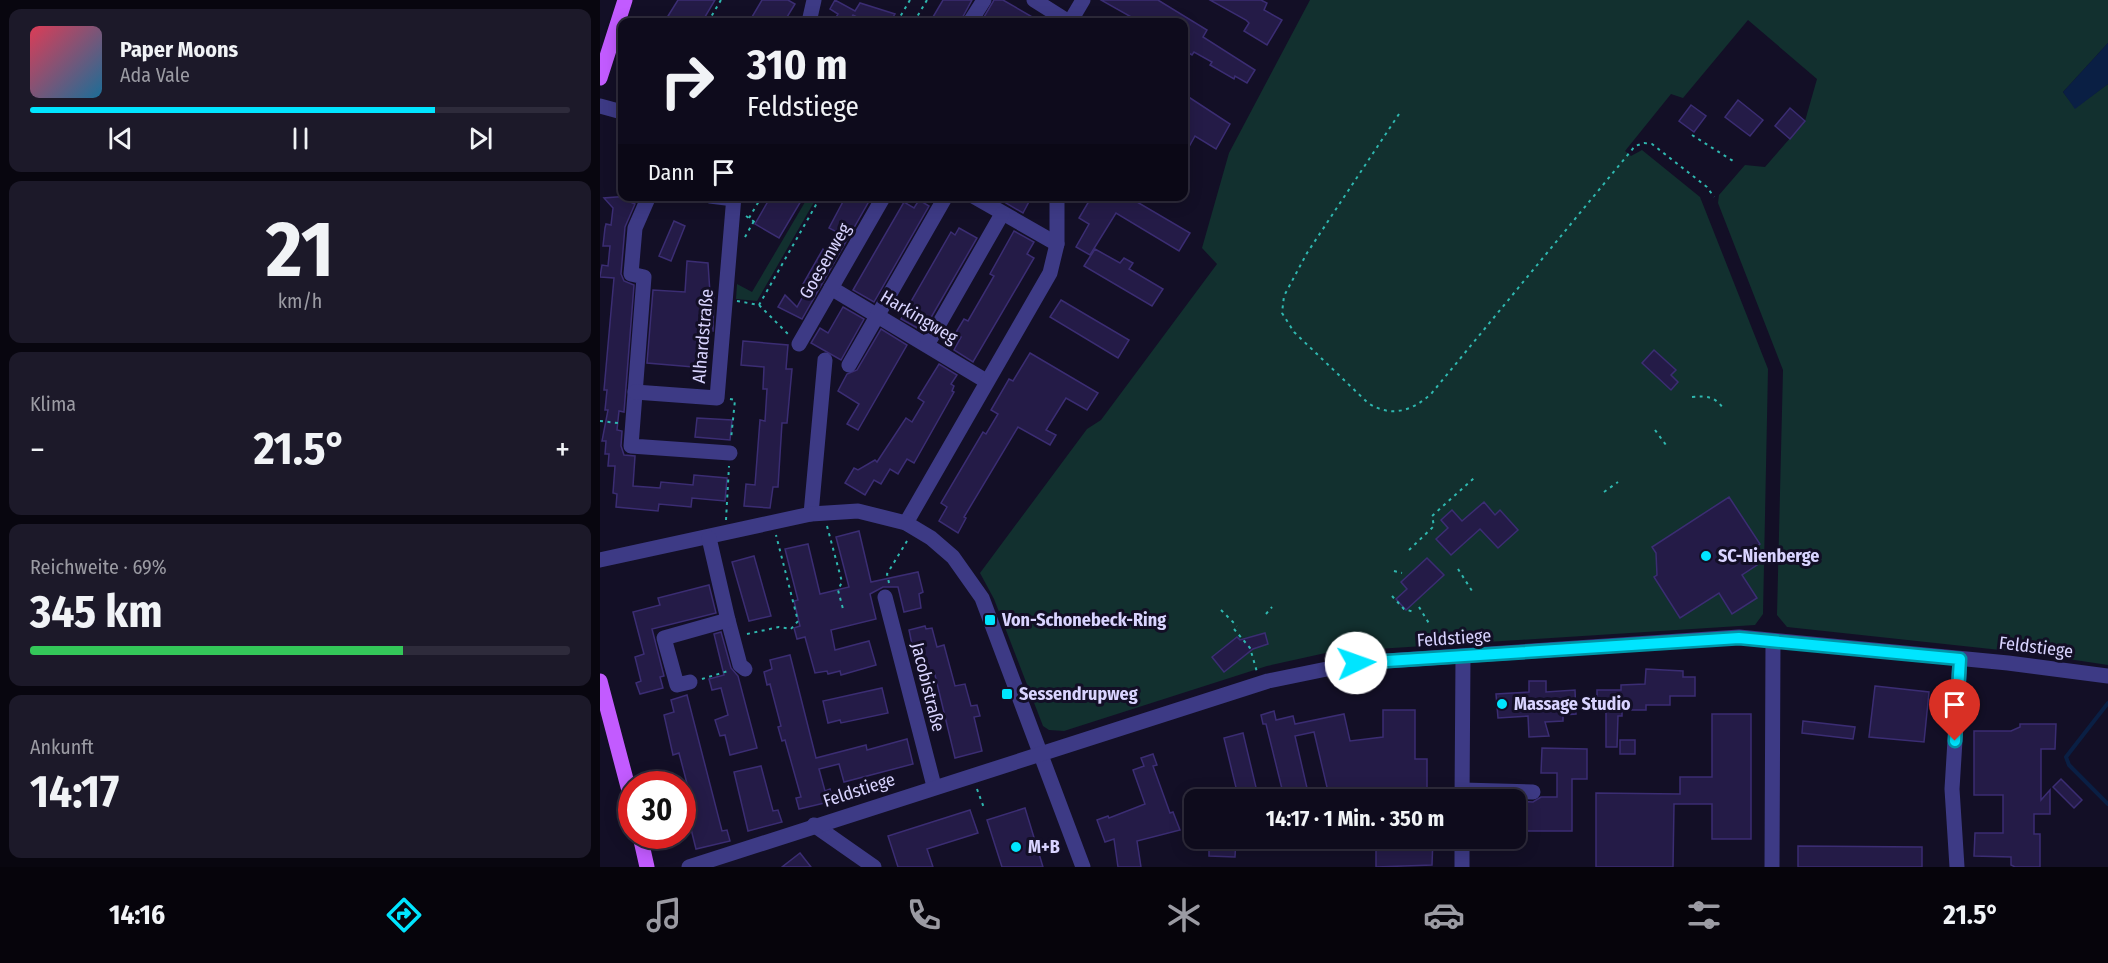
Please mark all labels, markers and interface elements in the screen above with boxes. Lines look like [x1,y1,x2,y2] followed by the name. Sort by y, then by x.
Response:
[120,36,238,63] text: Paper Moons
[747,40,848,90] text: 310 m
[648,42,726,120] icon: right
[120,63,190,87] text: Ada Vale
[747,91,859,123] text: Feldstiege
[104,122,137,155] icon: previous
[284,122,317,155] icon: pause
[464,122,497,155] icon: next
[707,156,740,189] icon: arrive
[648,159,695,186] text: Dann
[266,203,334,297] text: 21
[795,219,856,303] street label: Goesenweg
[876,285,962,349] street label: Harkingweg
[688,288,718,384] street label: Alhardstraße
[278,289,322,313] text: km/h
[30,392,76,416] text: Klima
[254,422,346,476] text: 21.5°
[30,430,45,470] text: −
[555,430,570,470] text: +
[1718,545,1819,567] place label: SC-Nienberge
[1699,549,1713,563] marker: SC-Nienberge
[30,555,167,579] text: Reichweite · 69%
[30,585,163,639] text: 345 km
[1001,609,1166,631] place label: Von-Schonebeck-Ring
[983,613,997,627] marker: Von-Schonebeck-Ring
[1416,624,1492,652] street label: Feldstiege
[1324,631,1388,695] position arrow
[1998,632,2074,662] street label: Feldstiege
[906,640,950,734] street label: Jacobistraße
[1929,679,1980,741] pin
[1019,683,1138,705] place label: Sessendrupweg
[1000,687,1014,701] marker: Sessendrupweg
[1938,688,1971,721] icon: arrive
[1514,693,1631,715] place label: Massage Studio
[1495,697,1509,711] marker: Massage Studio
[30,735,94,759] text: Ankunft
[30,765,119,819] text: 14:17
[820,768,898,812] street label: Feldstiege
[618,771,696,849] speed limit sign: 30
[1266,805,1444,832] text: 14:17 · 1 Min. · 350 m
[1028,836,1060,858] place label: M+B
[1009,840,1023,854] marker: M+B
[383,894,425,936] icon: directions
[643,894,685,936] icon: music
[903,894,945,936] icon: phone
[1163,894,1205,936] icon: climate
[1423,894,1465,936] icon: car
[1683,894,1725,936] icon: filters
[109,899,165,931] text: 14:16
[1943,899,1999,931] text: 21.5°

